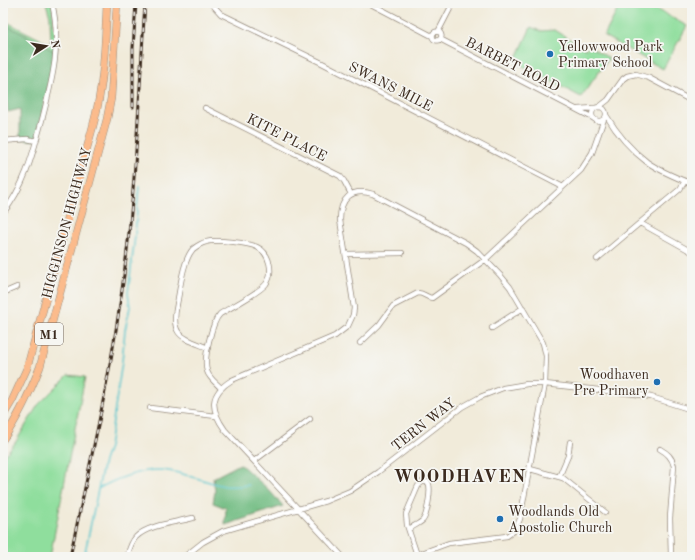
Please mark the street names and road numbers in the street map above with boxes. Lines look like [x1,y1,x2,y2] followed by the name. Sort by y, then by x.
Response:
[463,35,562,95] street label: BARBET ROAD
[346,60,435,114] street label: SWANS MILE
[244,112,329,164] street label: KITE PLACE
[40,146,94,300] street label: HIGGINSON HIGHWAY
[35,323,63,345] road number: M1
[389,396,458,454] street label: TERN WAY

